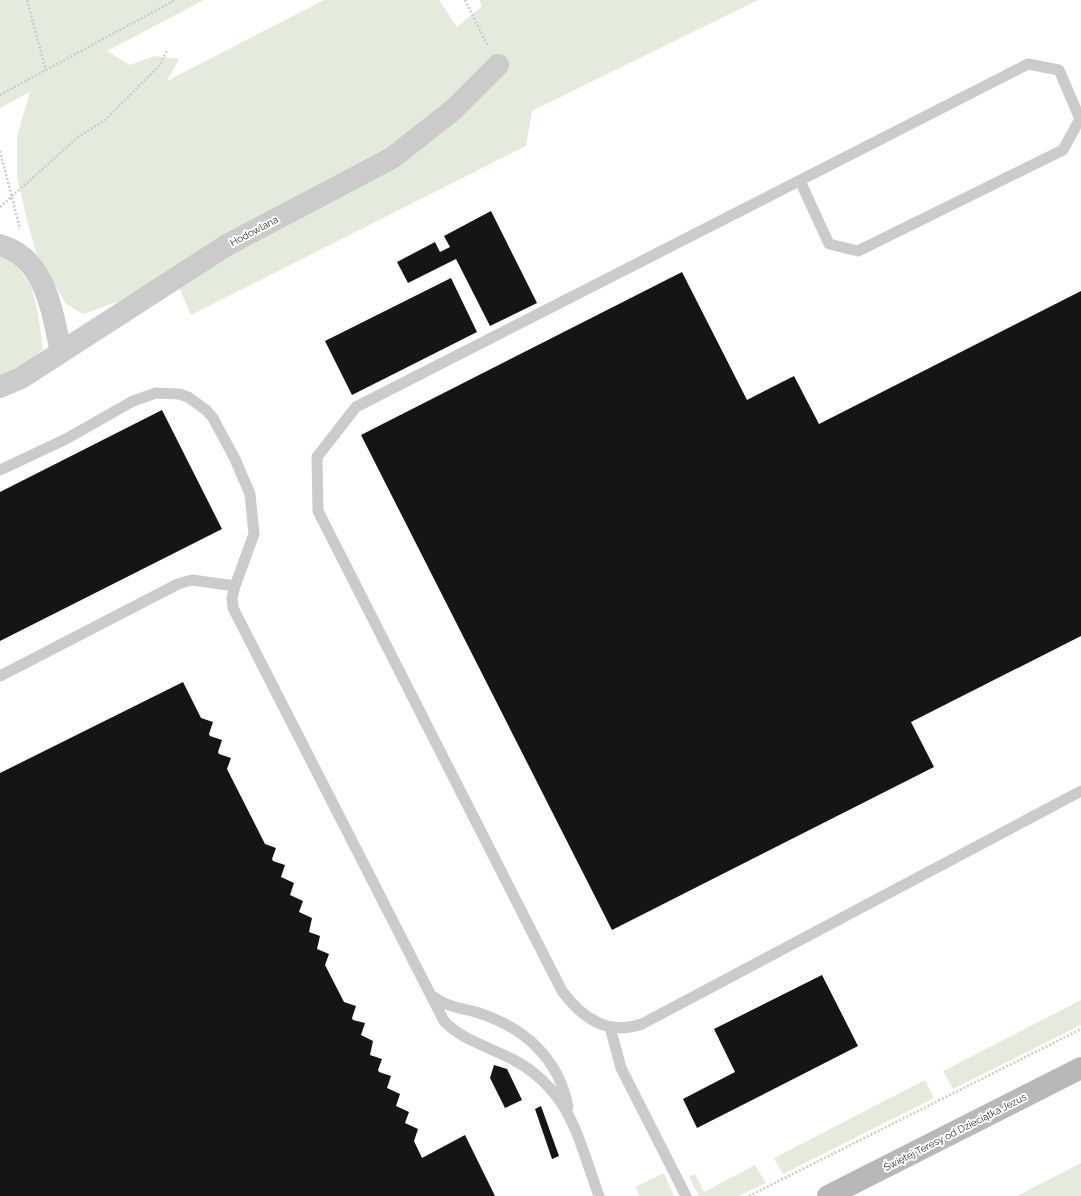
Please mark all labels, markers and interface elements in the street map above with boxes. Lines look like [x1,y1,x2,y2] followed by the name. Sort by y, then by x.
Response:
[228,214,280,248] street label: Hodowlana
[882,1091,1028,1173] street label: Świętej Teresy od Dzieciątka Jezus

